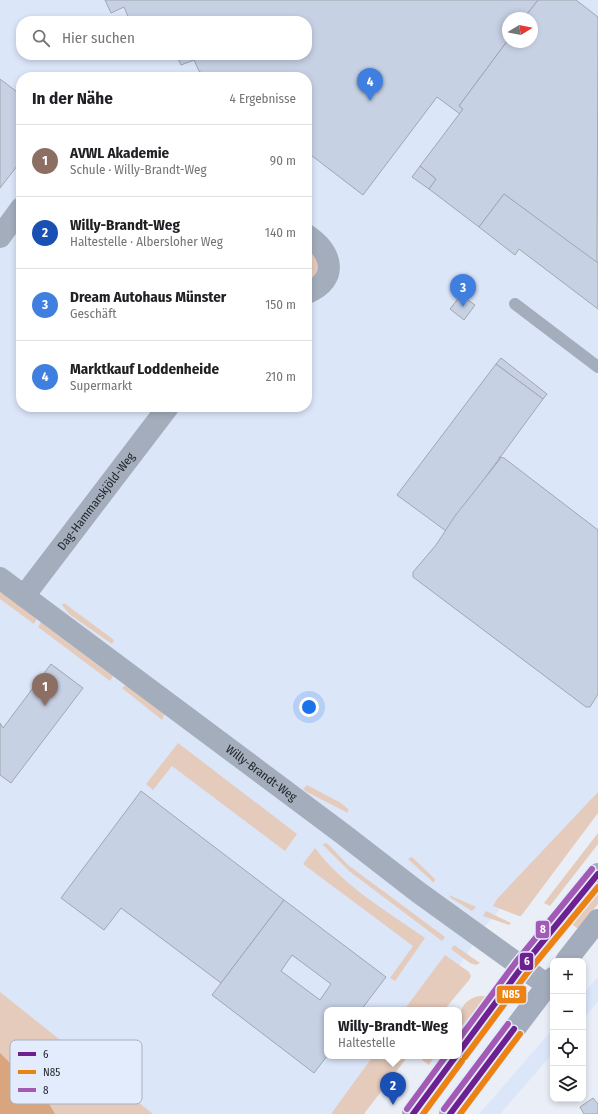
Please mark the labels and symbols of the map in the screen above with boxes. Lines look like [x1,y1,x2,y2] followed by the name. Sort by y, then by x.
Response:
[502,12,538,48] north arrow
[357,68,383,101] pin: 4
[450,274,476,307] pin: 3
[55,450,138,553] street label: Dag-Hammarskjöld-Weg
[32,673,58,706] pin: 1
[299,697,319,717] your location
[223,742,300,804] street label: Willy-Brandt-Weg
[535,920,550,939] line badge: 8
[540,923,546,936] text: 8
[519,952,534,971] line badge: 6
[524,955,530,968] text: 6
[496,985,527,1004] line badge: N85
[502,988,520,1001] text: N85
[10,1040,142,1104] legend
[43,1048,49,1061] text: 6
[43,1066,60,1079] text: N85
[380,1072,406,1105] pin: 2
[43,1084,49,1097] text: 8

